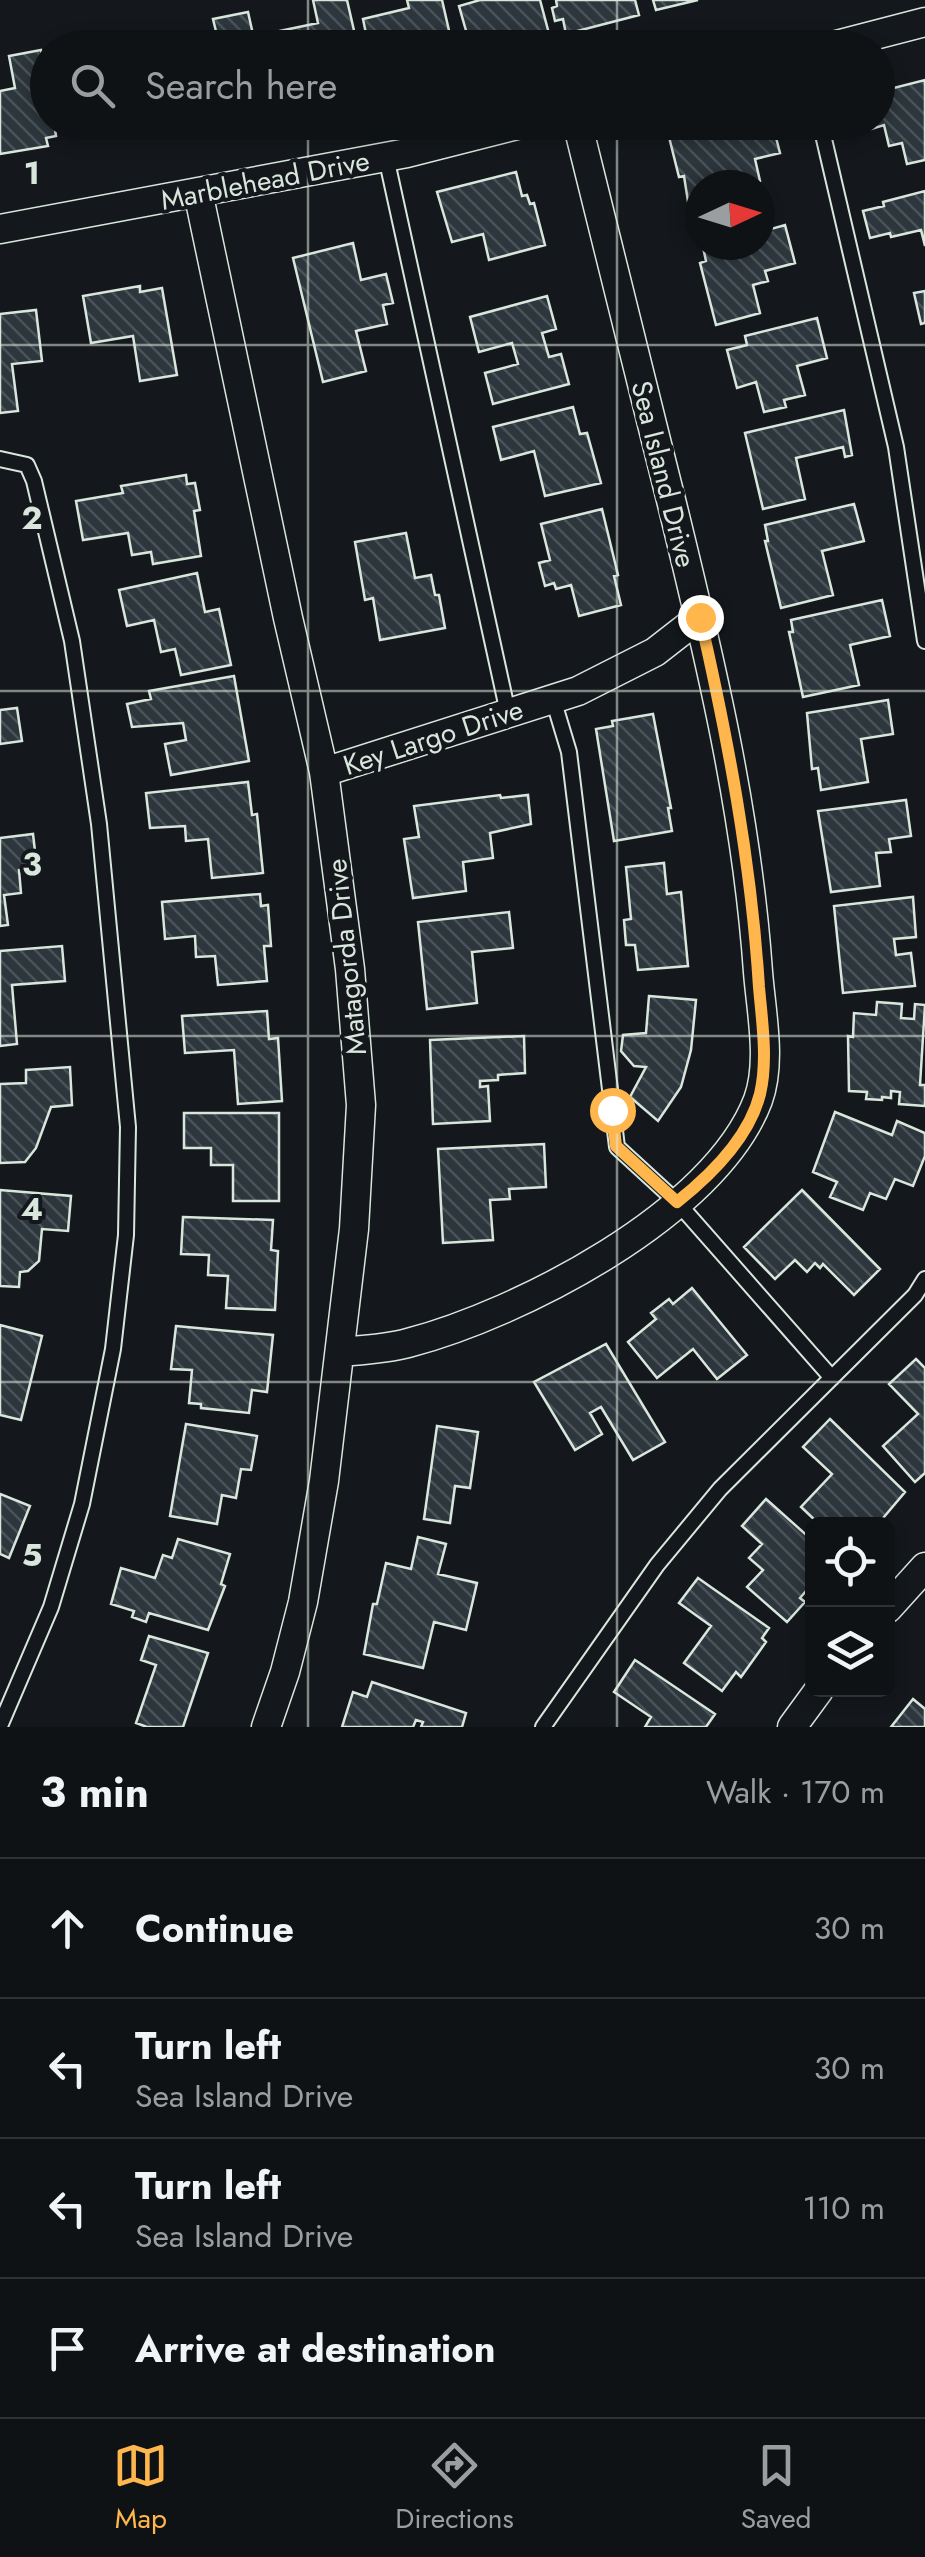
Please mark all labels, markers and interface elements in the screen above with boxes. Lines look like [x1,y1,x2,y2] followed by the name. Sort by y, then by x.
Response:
[30,30,895,140] search box
[65,58,120,113] icon: search
[145,58,337,113] text: Search here
[157,140,373,221] street label: Marblehead Drive
[24,150,40,196] text: 1
[685,170,775,260] north arrow
[621,376,707,572] street label: Sea Island Drive
[22,495,43,541] text: 2
[678,595,724,641] route end
[338,689,528,786] street label: Key Largo Drive
[22,841,42,887] text: 3
[316,857,377,1057] street label: Matagorda Drive
[590,1088,636,1134] route start
[21,1186,43,1232] text: 4
[805,1517,895,1697] map controls
[805,1517,895,1607] button: locate
[22,1532,42,1578] text: 5
[805,1607,895,1697] button: layers
[40,1762,149,1823] text: 3 min
[706,1769,885,1815] text: Walk · 170 m
[40,1901,95,1956] icon: ahead
[135,1901,294,1956] text: Continue
[814,1905,885,1951] text: 30 m
[135,2018,281,2073] text: Turn left
[40,2041,95,2096] icon: left
[814,2045,885,2091] text: 30 m
[135,2073,353,2119] text: Sea Island Drive
[135,2158,281,2213] text: Turn left
[40,2181,95,2236] icon: left
[802,2185,885,2231] text: 110 m
[135,2213,353,2259] text: Sea Island Drive
[40,2321,95,2376] icon: arrive
[135,2321,496,2376] text: Arrive at destination
[113,2438,168,2539] tab: Map
[395,2438,514,2539] tab: Directions
[741,2438,812,2539] tab: Saved

